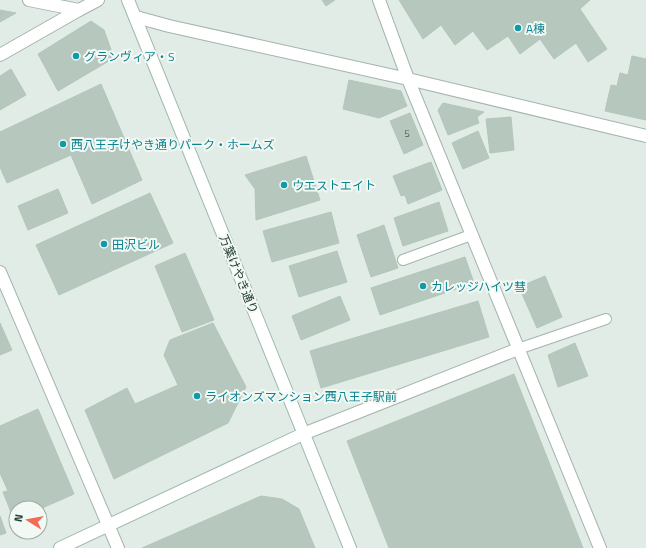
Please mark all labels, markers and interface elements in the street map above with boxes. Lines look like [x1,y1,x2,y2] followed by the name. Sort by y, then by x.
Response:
[526,19,545,38] place label: A棟
[513,23,523,33] marker: A棟
[84,47,175,66] place label: グランヴィア・S
[71,51,81,61] marker: グランヴィア・S
[404,126,410,141] house number: 5
[71,135,274,154] place label: 西八王子けやき通りパーク・ホームズ
[58,139,68,149] marker: 西八王子けやき通りパーク・ホームズ
[292,176,376,195] place label: ウエストエイト
[279,180,289,190] marker: ウエストエイト
[214,231,264,317] street label: 万葉けやき通り
[112,235,160,254] place label: 田沢ビル
[99,239,109,249] marker: 田沢ビル
[431,277,526,296] place label: カレッジハイツ彗
[418,281,428,291] marker: カレッジハイツ彗
[205,387,397,406] place label: ライオンズマンション西八王子駅前
[192,391,202,401] marker: ライオンズマンション西八王子駅前
[8,500,48,540] north arrow
[10,513,27,523] text: N

